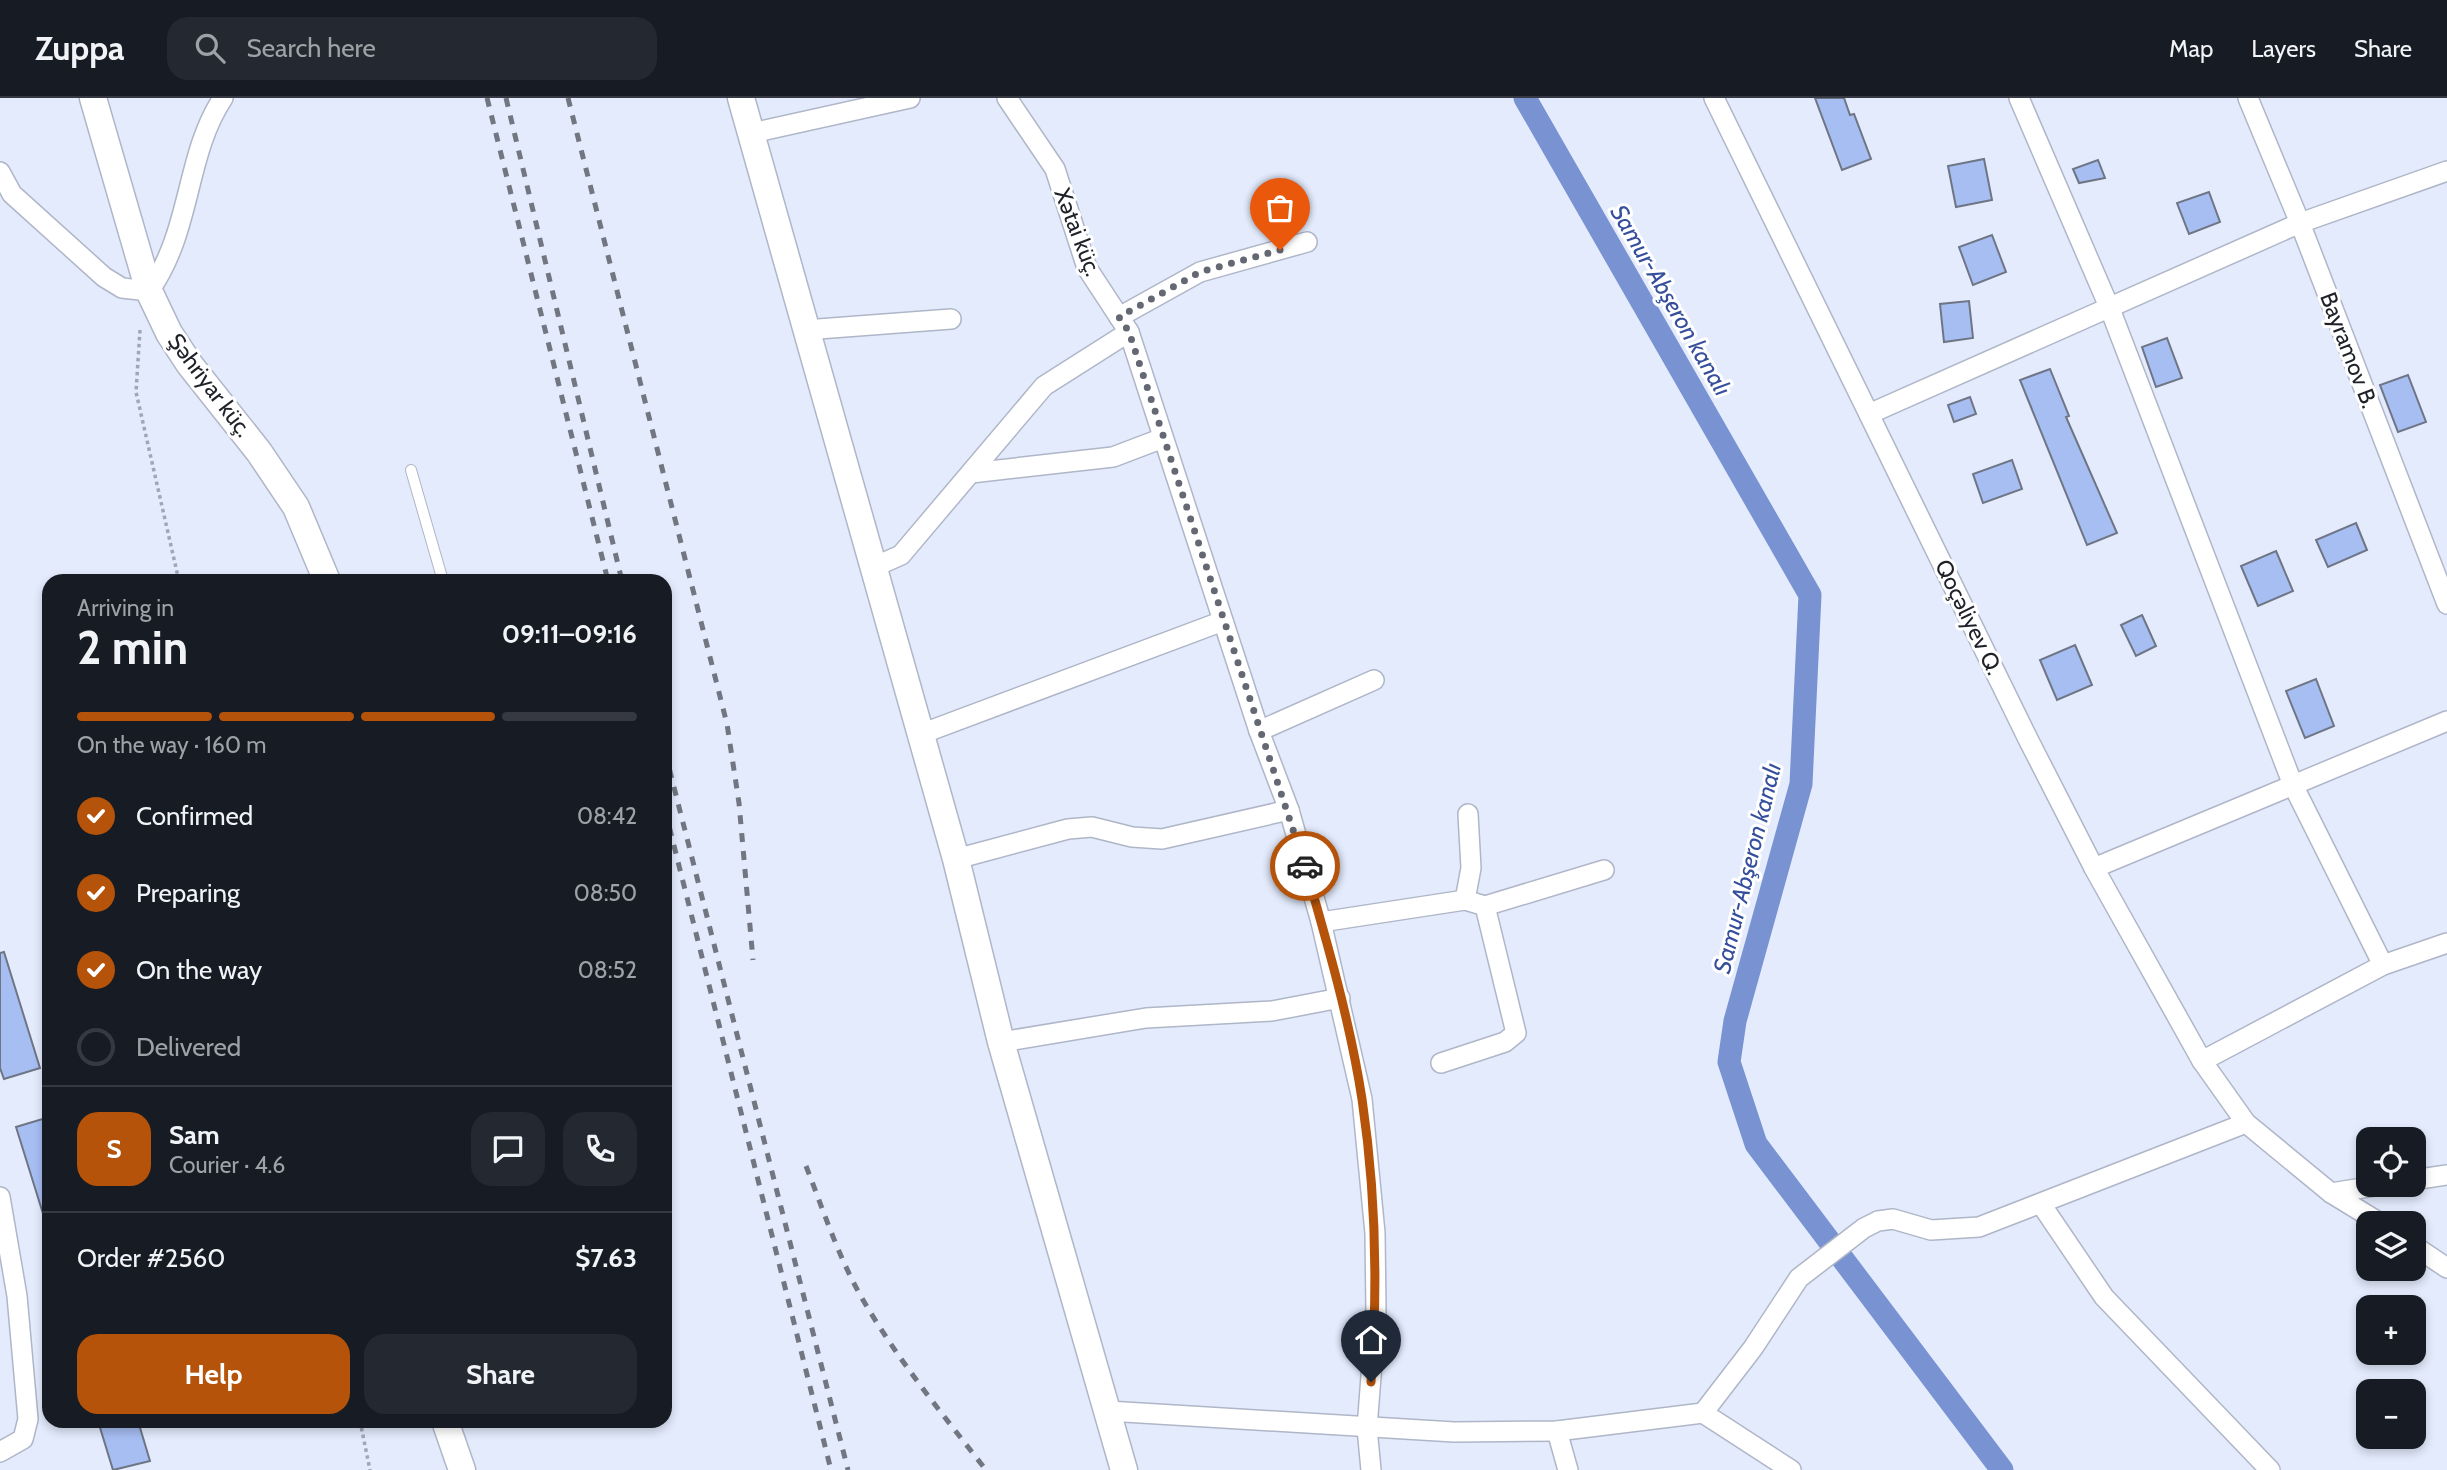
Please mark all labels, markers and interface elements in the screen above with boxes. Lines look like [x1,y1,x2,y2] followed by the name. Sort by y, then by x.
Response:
[167,17,657,80] search box
[35,28,125,68] text: Zuppa
[191,29,229,67] icon: search
[247,32,376,64] text: Search here
[2169,34,2213,63] text: Map
[2251,34,2316,63] text: Layers
[2354,34,2412,63] text: Share
[1250,178,1310,250] pin
[1048,184,1108,280] street label: Xətai küç.
[1261,189,1299,227] icon: bag
[1605,199,1737,401] water label: Samur-Abşeron kanalı
[2314,288,2384,412] street label: Bayramov B.
[162,328,258,442] street label: Şəhriyar küç.
[1929,555,2009,679] street label: Qoçəliyev Q.
[77,594,174,622] text: Arriving in
[502,618,637,650] text: 09:11–09:16
[77,620,188,676] text: 2 min
[77,731,266,759] text: On the way · 160 m
[1707,760,1787,976] water label: Samur-Abşeron kanalı
[77,797,115,835] icon: check
[136,800,253,832] text: Confirmed
[577,802,637,830] text: 08:42
[1270,831,1340,901] courier
[1286,847,1324,885] icon: car
[77,874,115,912] icon: check
[136,877,240,909] text: Preparing
[574,879,637,907] text: 08:50
[77,951,115,989] icon: check
[136,954,262,986] text: On the way
[578,956,637,984] text: 08:52
[136,1031,241,1063] text: Delivered
[471,1112,545,1186] button: chat
[563,1112,637,1186] button: phone
[169,1119,220,1151] text: Sam
[2356,1127,2426,1449] map controls
[2356,1127,2426,1197] button: locate
[106,1133,122,1165] text: S
[169,1151,285,1179] text: Courier · 4.6
[2356,1211,2426,1281] button: layers
[77,1242,225,1274] text: Order #2560
[575,1242,637,1274] text: $7.63
[2356,1295,2426,1365] button: +
[1341,1310,1401,1382] pin
[1352,1321,1390,1359] icon: home
[77,1334,350,1414] button: Help
[364,1334,637,1414] button: Share
[2356,1379,2426,1449] button: −

